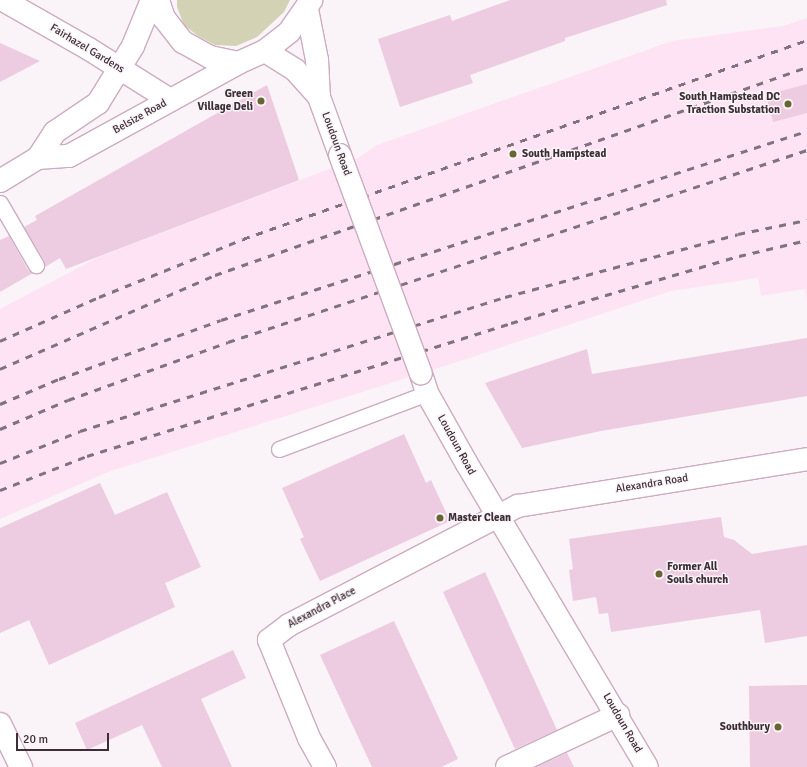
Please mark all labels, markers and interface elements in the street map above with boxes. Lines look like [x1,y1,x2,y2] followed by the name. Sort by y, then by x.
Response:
[48,22,126,76] street label: Fairhazel Gardens
[197,88,253,114] place label: Green Village Deli
[679,91,780,117] place label: South Hampstead DC Traction Substation
[256,96,266,106] marker: Green Village Deli
[111,97,169,137] street label: Belsize Road
[783,99,793,109] marker: South Hampstead DC Traction Substation
[318,110,354,178] street label: Loudoun Road
[522,147,606,161] place label: South Hampstead
[507,148,519,160] marker: South Hampstead
[434,413,478,477] street label: Loudoun Road
[615,472,689,496] street label: Alexandra Road
[448,511,511,525] place label: Master Clean
[435,513,445,523] marker: Master Clean
[667,561,728,587] place label: Former All Souls church
[654,569,664,579] marker: Former All Souls church
[286,585,358,631] street label: Alexandra Place
[600,691,644,755] street label: Loudoun Road
[720,720,770,734] place label: Southbury
[773,722,783,732] marker: Southbury
[18,725,111,751] scale bar
[23,732,48,747] text: 20 m

